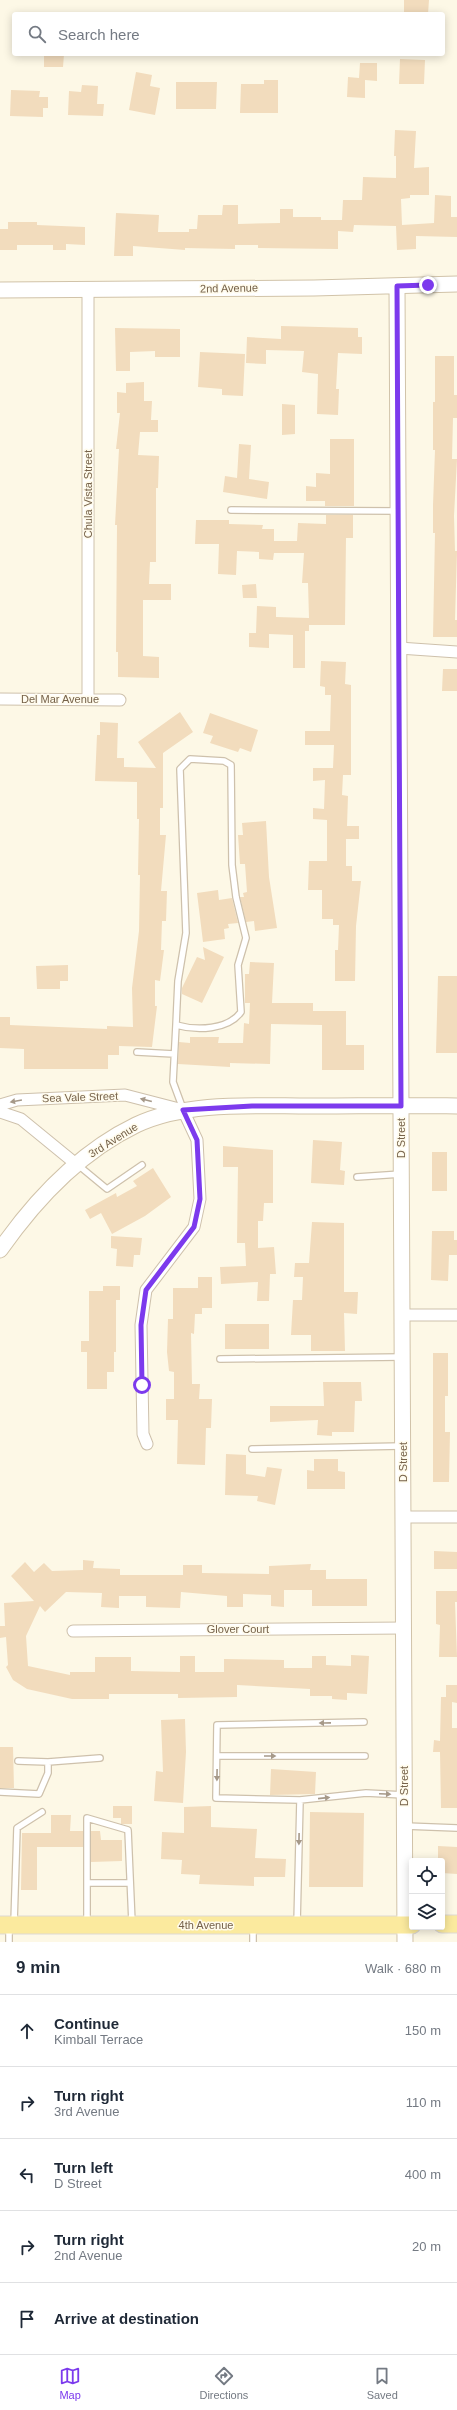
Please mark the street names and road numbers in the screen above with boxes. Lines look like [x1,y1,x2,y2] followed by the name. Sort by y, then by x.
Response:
[200,281,258,295] street label: 2nd Avenue
[82,450,94,538] street label: Chula Vista Street
[21,693,99,705] street label: Del Mar Avenue
[42,1090,118,1104] street label: Sea Vale Street
[395,1118,407,1158] street label: D Street
[86,1120,140,1160] street label: 3rd Avenue
[397,1442,409,1482] street label: D Street
[207,1623,269,1635] street label: Glover Court
[398,1766,410,1806] street label: D Street
[179,1919,233,1931] street label: 4th Avenue

